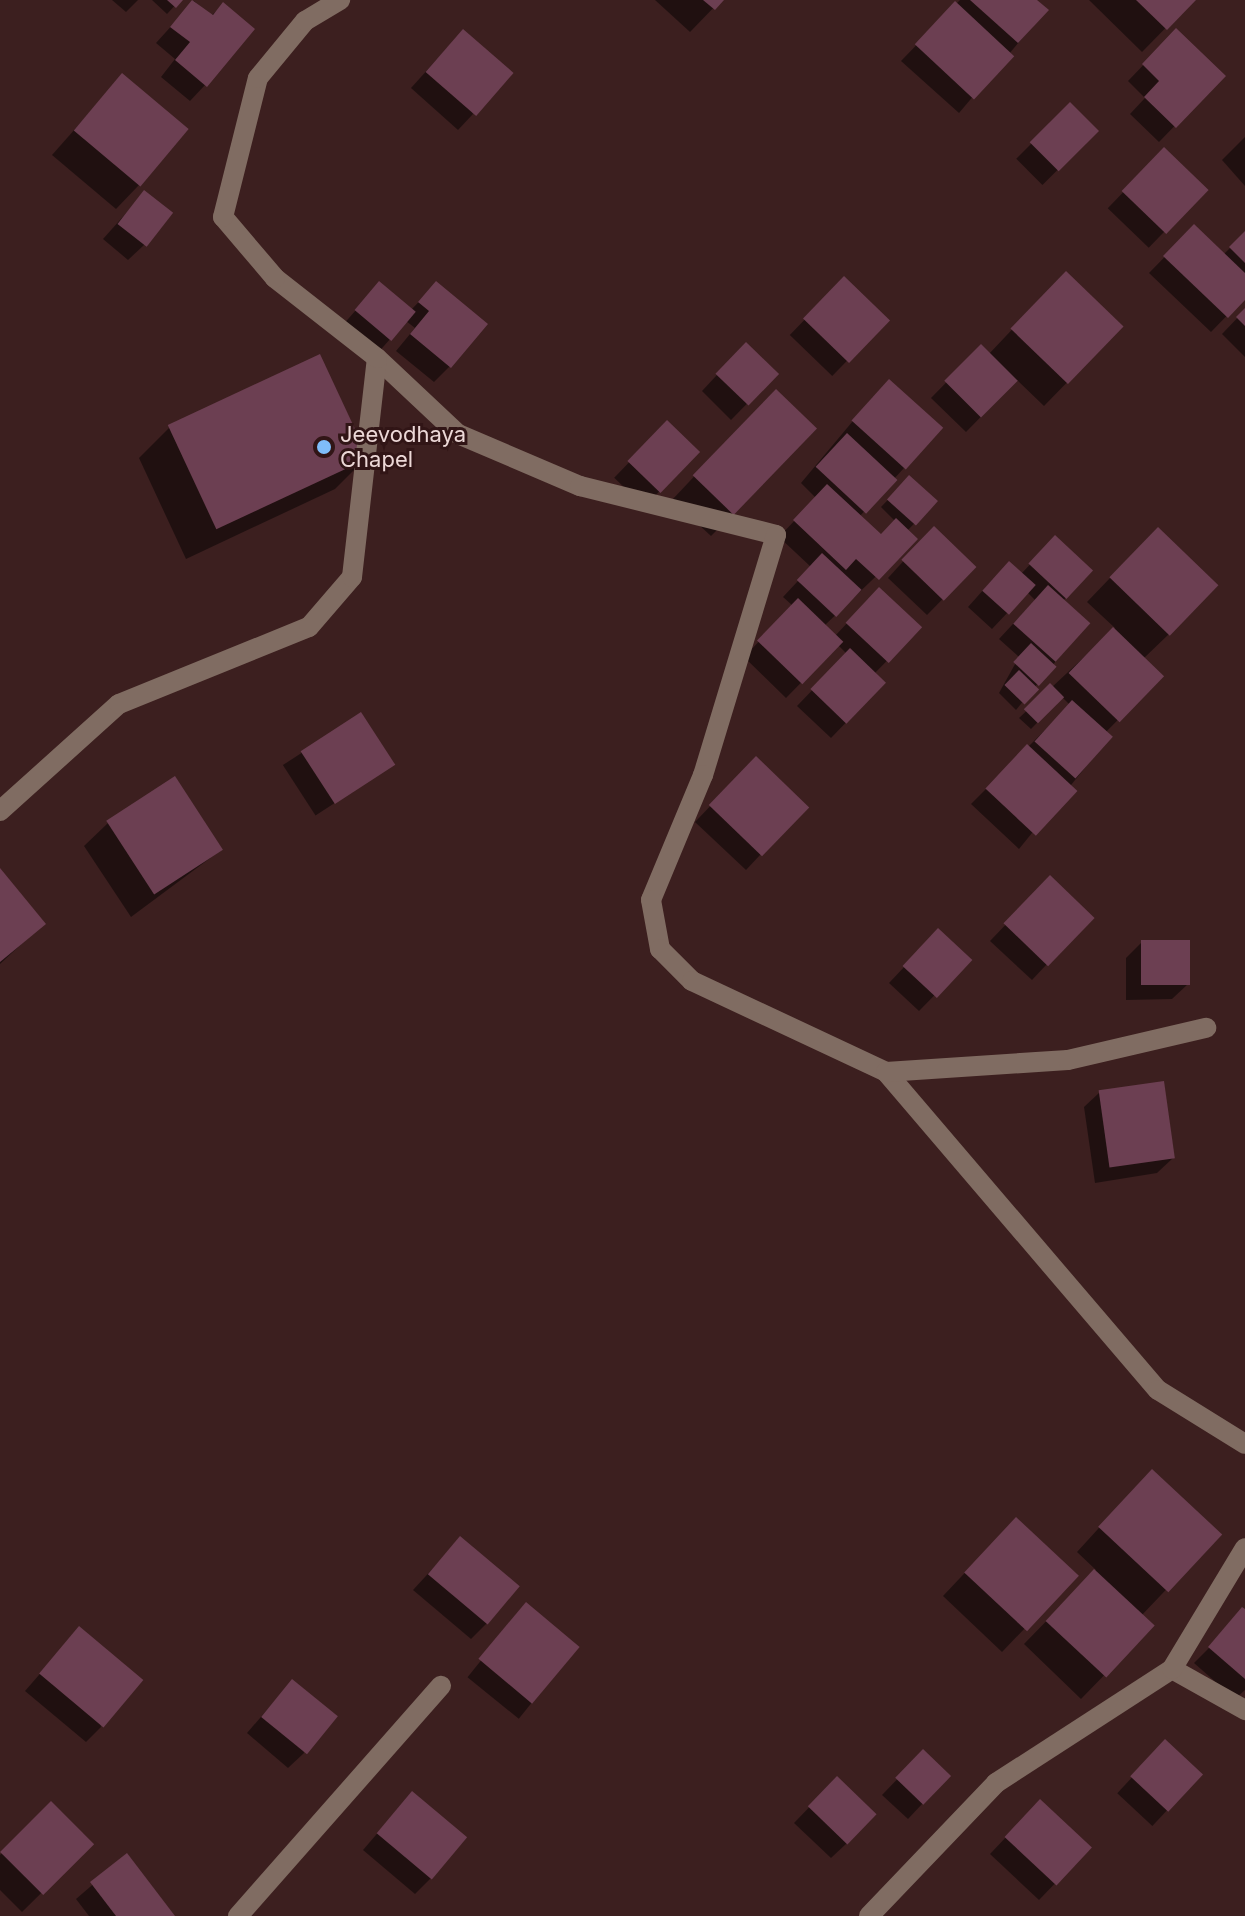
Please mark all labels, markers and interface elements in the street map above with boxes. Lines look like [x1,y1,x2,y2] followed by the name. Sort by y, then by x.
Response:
[340,421,466,472] place label: Jeevodhaya Chapel
[315,438,333,456] marker: Jeevodhaya Chapel

